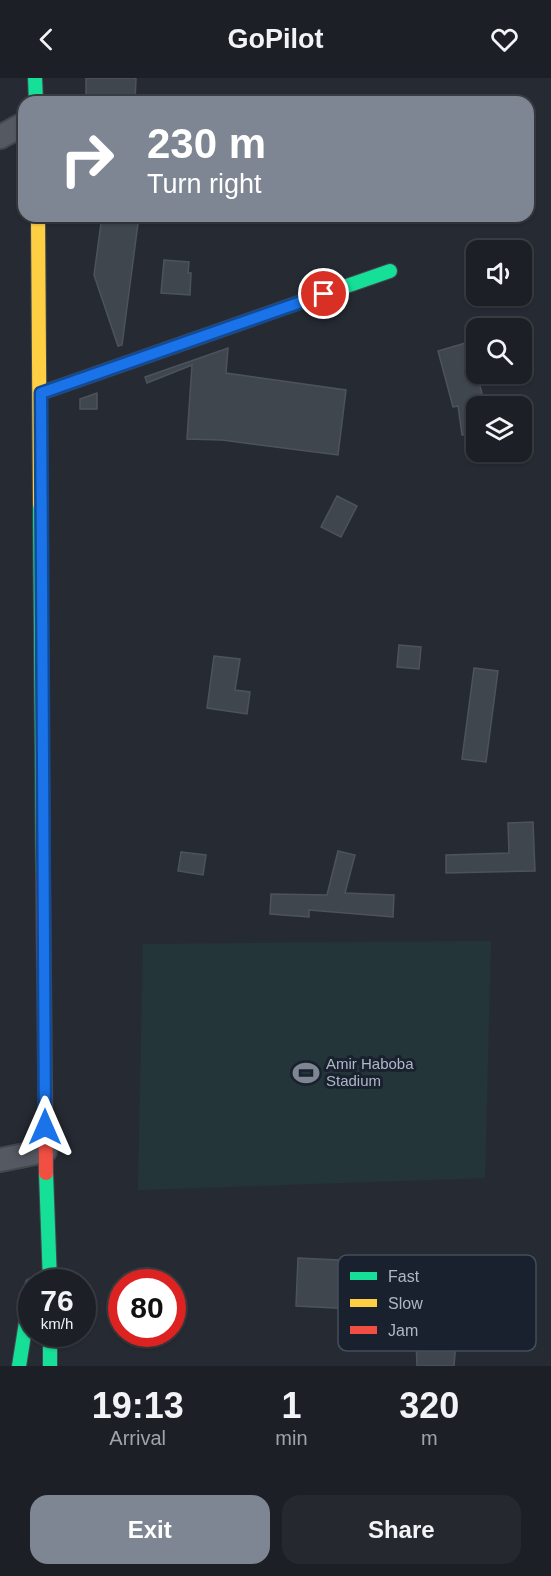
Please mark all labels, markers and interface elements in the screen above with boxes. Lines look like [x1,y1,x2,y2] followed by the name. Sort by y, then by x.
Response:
[30,23,63,56] icon: back
[488,23,521,56] icon: heart
[228,24,324,54] text: GoPilot
[48,120,126,198] icon: right
[147,120,266,167] text: 230 m
[147,169,262,199] text: Turn right
[466,240,532,462] map controls
[466,240,532,306] button: sound
[298,268,349,319] pin
[307,277,340,310] icon: arrive
[466,318,532,384] button: search
[466,396,532,462] button: layers
[326,1055,414,1089] place label: Amir Haboba Stadium
[291,1058,321,1088] sports icon: Amir Haboba Stadium
[13,1095,77,1159] position arrow
[338,1255,536,1351] legend
[388,1268,420,1285] text: Fast
[108,1269,186,1347] speed limit sign: 80
[40,1284,74,1317] text: 76
[388,1295,423,1312] text: Slow
[41,1315,73,1332] text: km/h
[388,1322,418,1339] text: Jam
[92,1385,184,1426] text: 19:13
[281,1385,301,1426] text: 1
[399,1385,459,1426] text: 320
[109,1427,166,1449] text: Arrival
[275,1427,308,1449] text: min
[421,1427,438,1449] text: m
[30,1495,270,1564] button: Exit
[282,1495,521,1564] button: Share

